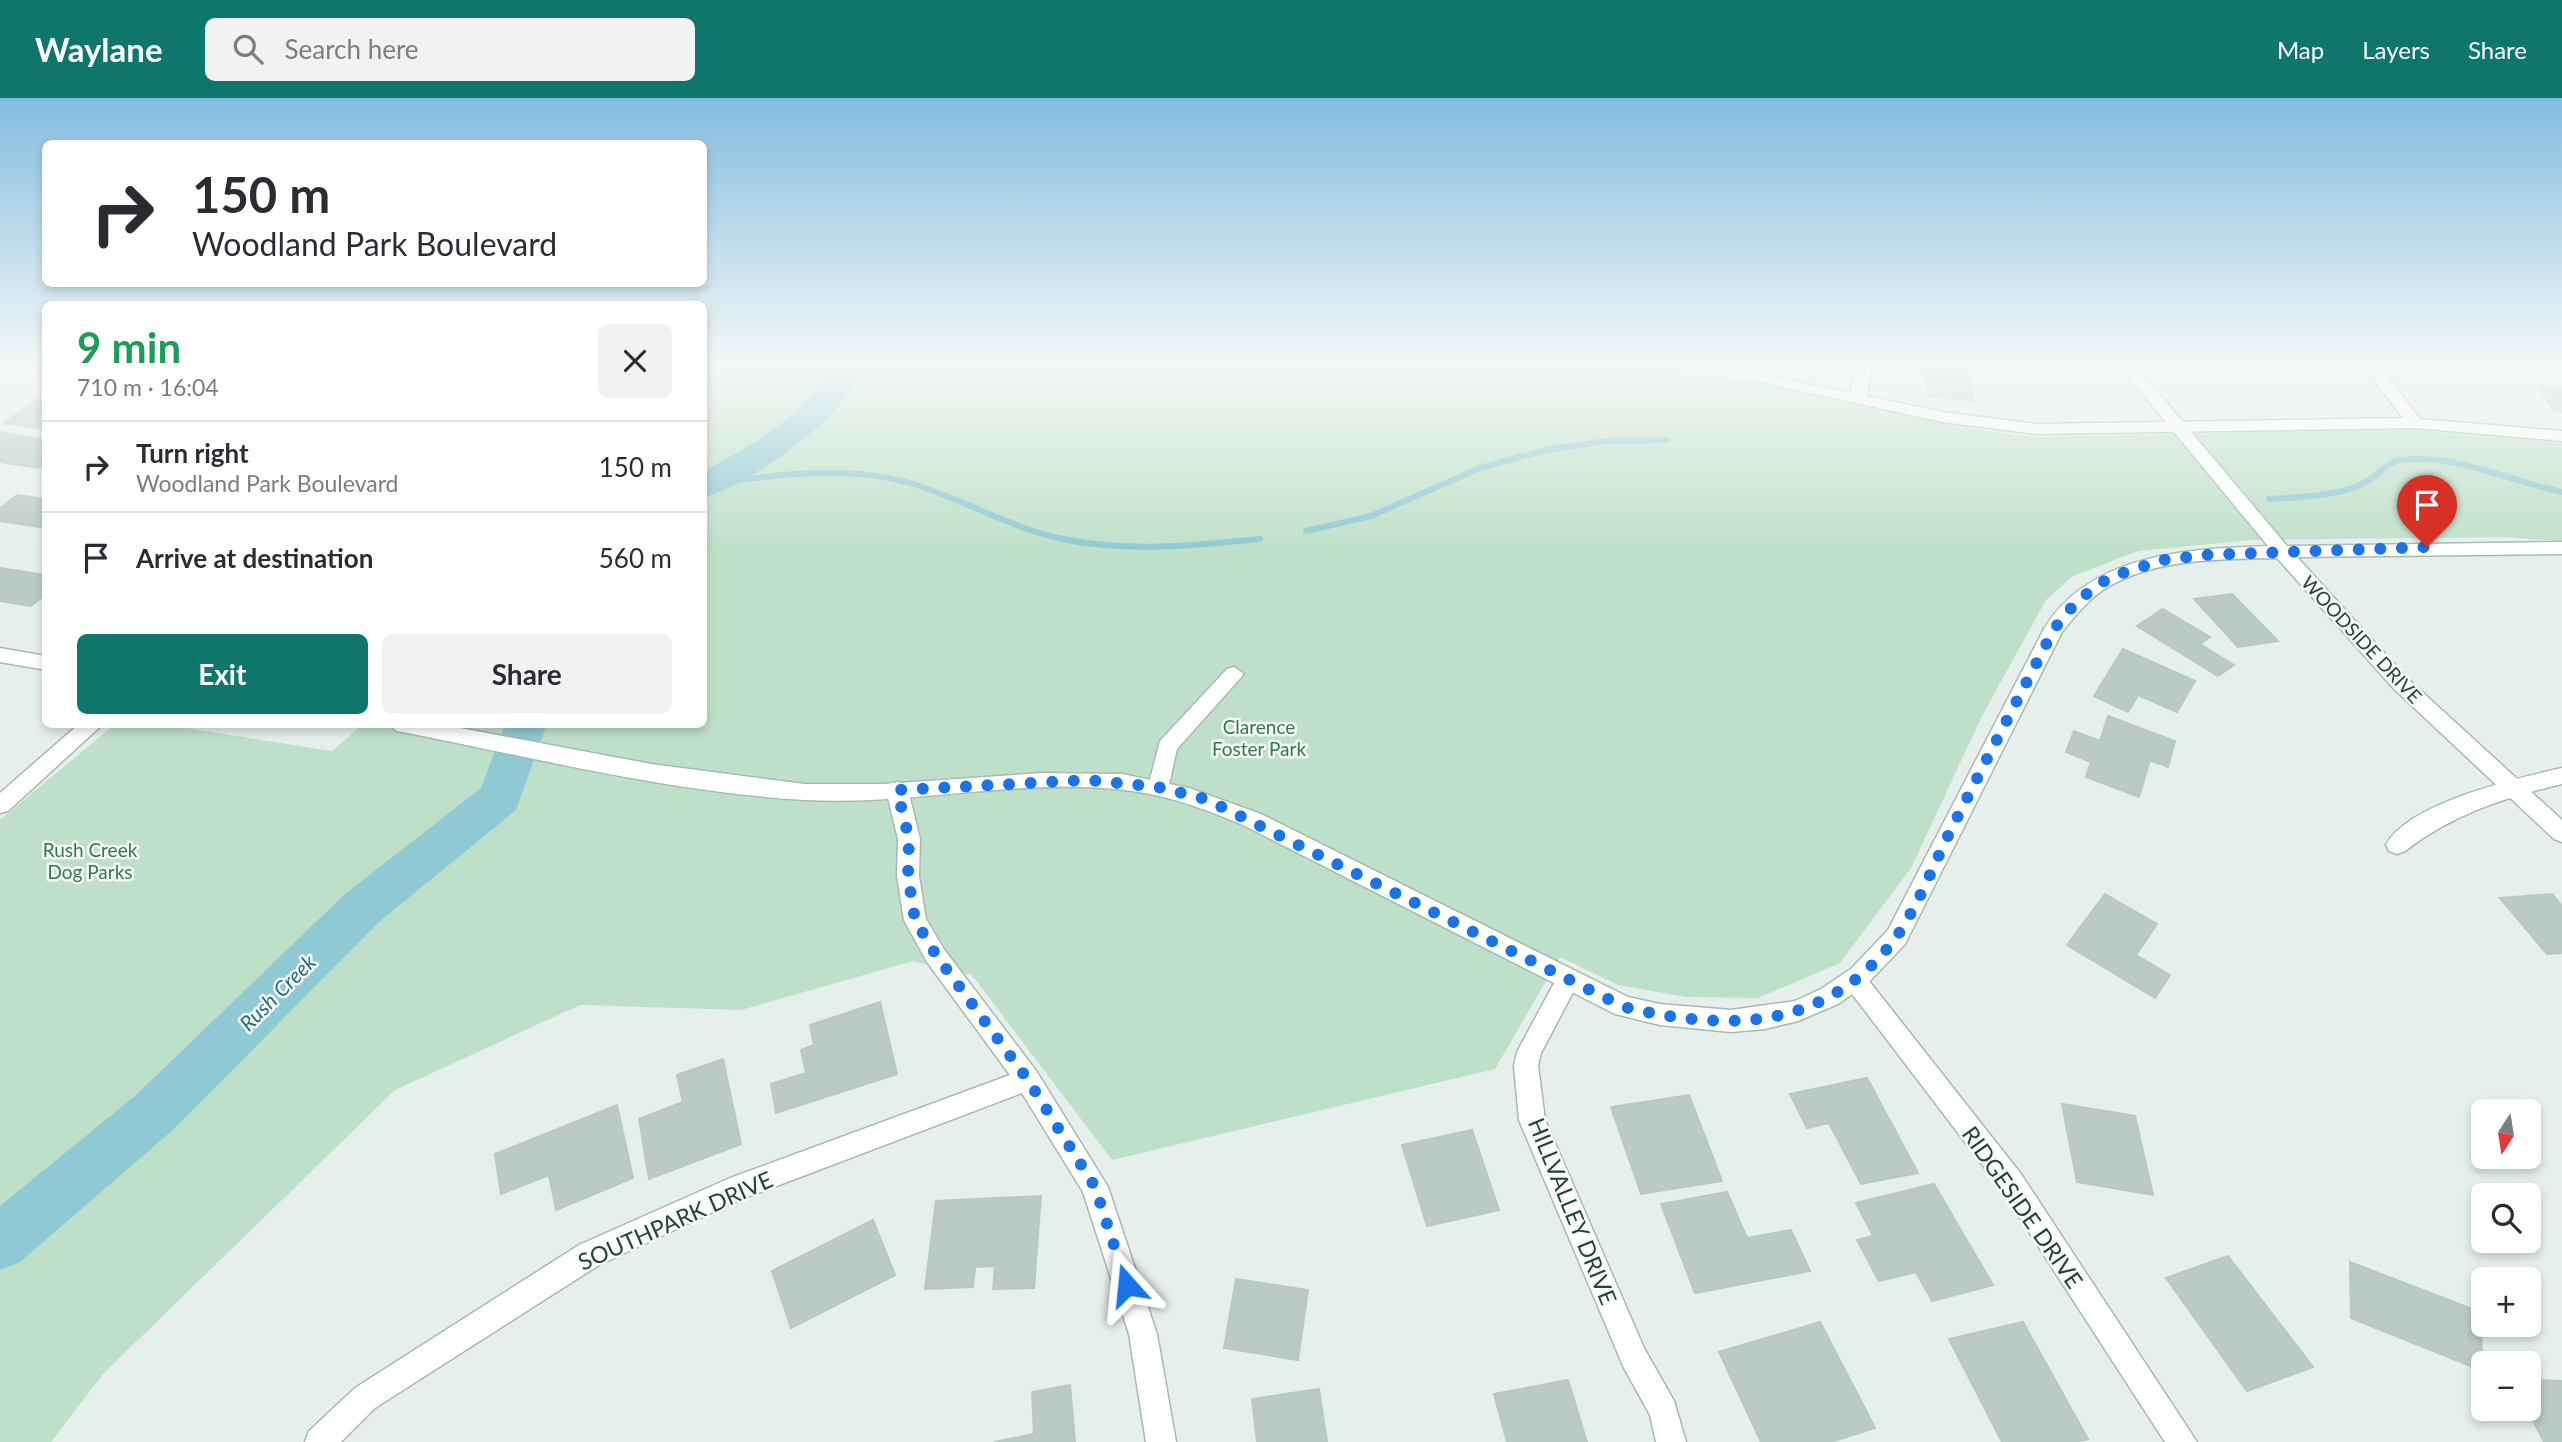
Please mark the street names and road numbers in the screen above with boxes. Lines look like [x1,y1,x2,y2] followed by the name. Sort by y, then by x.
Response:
[2297,571,2427,707] street label: WOODSIDE DRIVE
[1523,1114,1623,1308] street label: HILLVALLEY DRIVE
[1957,1121,2089,1293] street label: RIDGESIDE DRIVE
[573,1165,777,1275] street label: SOUTHPARK DRIVE

